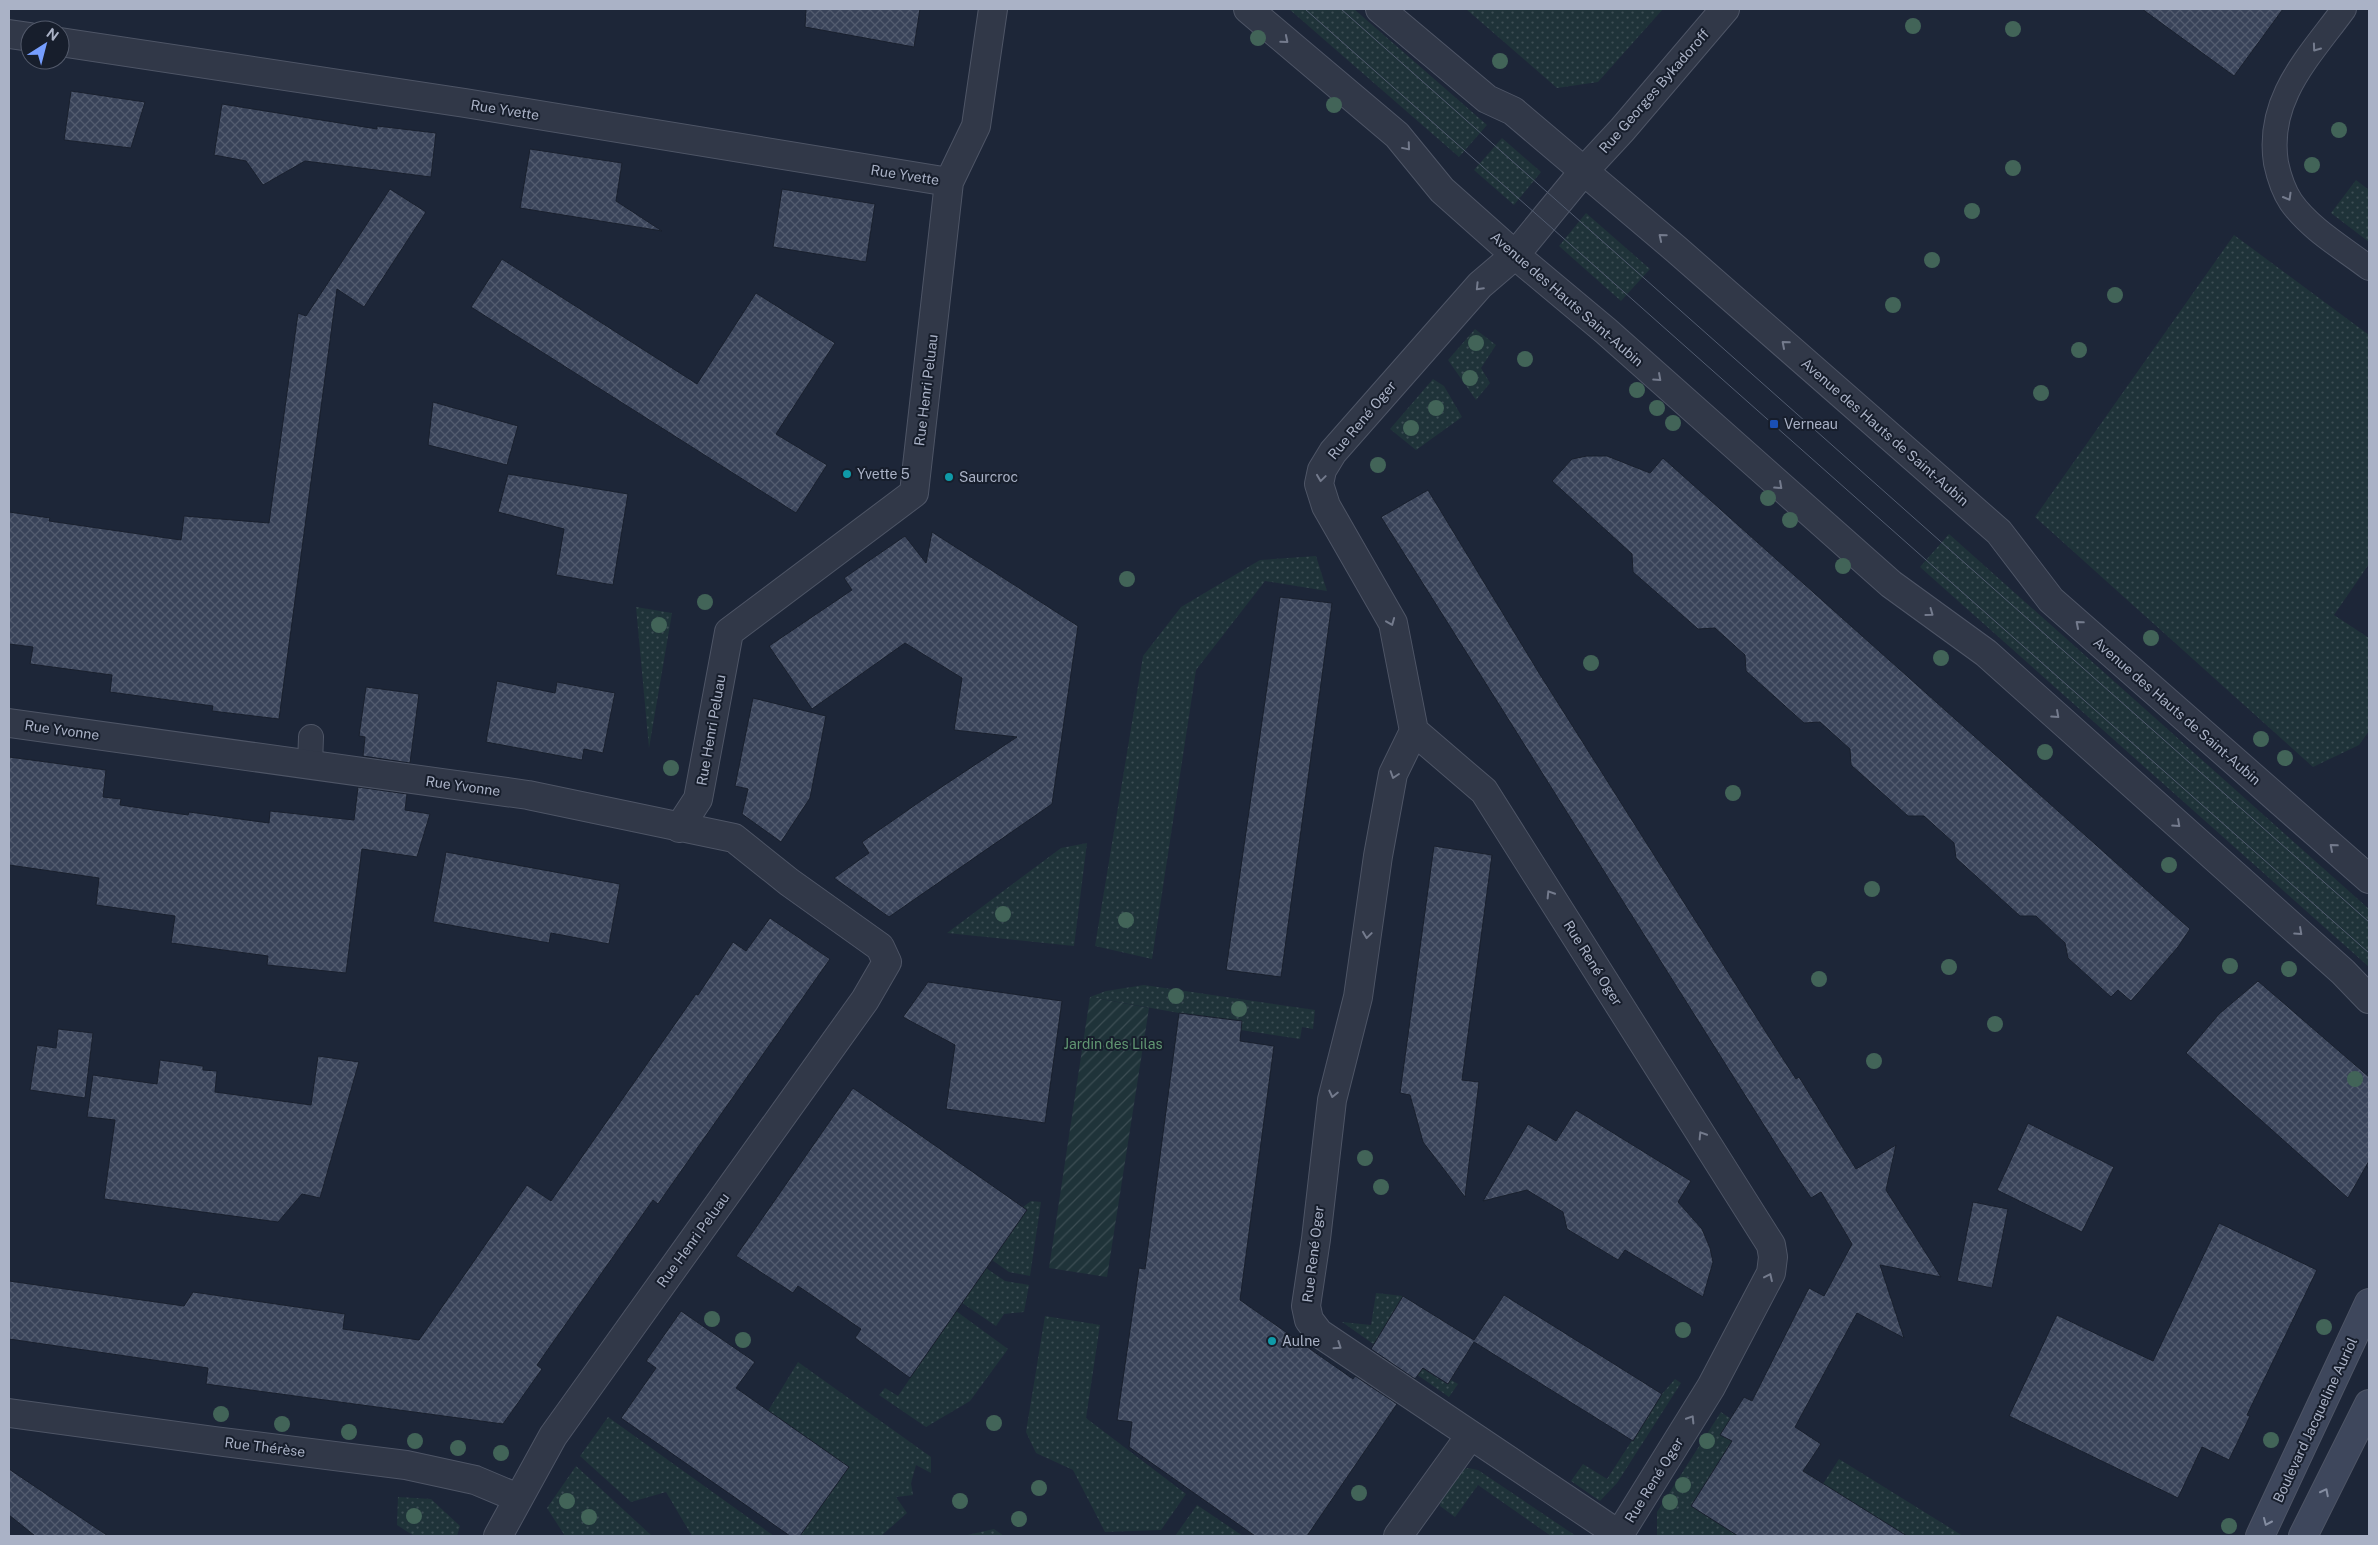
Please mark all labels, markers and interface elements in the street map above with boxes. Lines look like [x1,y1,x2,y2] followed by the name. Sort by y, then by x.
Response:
[20,20,70,70] north arrow
[44,25,62,44] text: N
[1596,25,1713,156] street label: Rue Georges Bykadoroff
[1280,35,1289,44] one-way arrow
[2313,42,2321,51] one-way arrow
[470,97,540,123] street label: Rue Yvette
[1402,142,1411,151] one-way arrow
[870,162,940,188] street label: Rue Yvette
[2282,191,2292,200] one-way arrow
[1488,228,1646,370] street label: Avenue des Hauts Saint-Aubin
[1659,235,1668,243] one-way arrow
[1475,281,1484,290] one-way arrow
[911,333,941,447] street label: Rue Henri Peluau
[1781,341,1790,350] one-way arrow
[1798,355,1972,509] street label: Avenue des Hauts de Saint-Aubin
[1653,372,1662,381] one-way arrow
[1325,378,1399,462] street label: Rue René Oger
[1784,416,1838,432] place label: Verneau
[1768,418,1780,430] marker: Verneau
[857,466,910,482] place label: Yvette 5
[841,468,853,480] marker: Yvette 5
[959,469,1018,485] place label: Saurcroc
[943,471,955,483] marker: Saurcroc
[1316,475,1327,483] one-way arrow
[1774,480,1783,489] one-way arrow
[1925,607,1934,616] one-way arrow
[1385,617,1395,626] one-way arrow
[2075,621,2084,630] one-way arrow
[2090,634,2264,788] street label: Avenue des Hauts de Saint-Aubin
[693,673,729,787] street label: Rue Henri Peluau
[2051,710,2060,719] one-way arrow
[23,717,101,743] street label: Rue Yvonne
[1390,770,1400,779] one-way arrow
[424,773,502,799] street label: Rue Yvonne
[2172,818,2181,827] one-way arrow
[2329,843,2338,852] one-way arrow
[1546,891,1556,900] one-way arrow
[1560,918,1626,1008] street label: Rue René Oger
[2293,926,2302,935] one-way arrow
[1362,931,1372,939] one-way arrow
[1063,1036,1163,1052] park label: Jardin des Lilas
[1328,1089,1339,1098] one-way arrow
[1698,1132,1708,1141] one-way arrow
[653,1190,733,1290] street label: Rue Henri Peluau
[1299,1205,1327,1303] street label: Rue René Oger
[1762,1273,1772,1282] one-way arrow
[1282,1333,1320,1349] place label: Aulne
[1266,1335,1278,1347] marker: Aulne
[2270,1335,2360,1505] street label: Boulevard Jacqueline Auriol
[1332,1340,1342,1349] one-way arrow
[1685,1416,1694,1425] one-way arrow
[224,1434,306,1460] street label: Rue Thérèse
[1621,1435,1687,1525] street label: Rue René Oger
[2318,1488,2329,1497] one-way arrow
[2263,1517,2273,1526] one-way arrow

